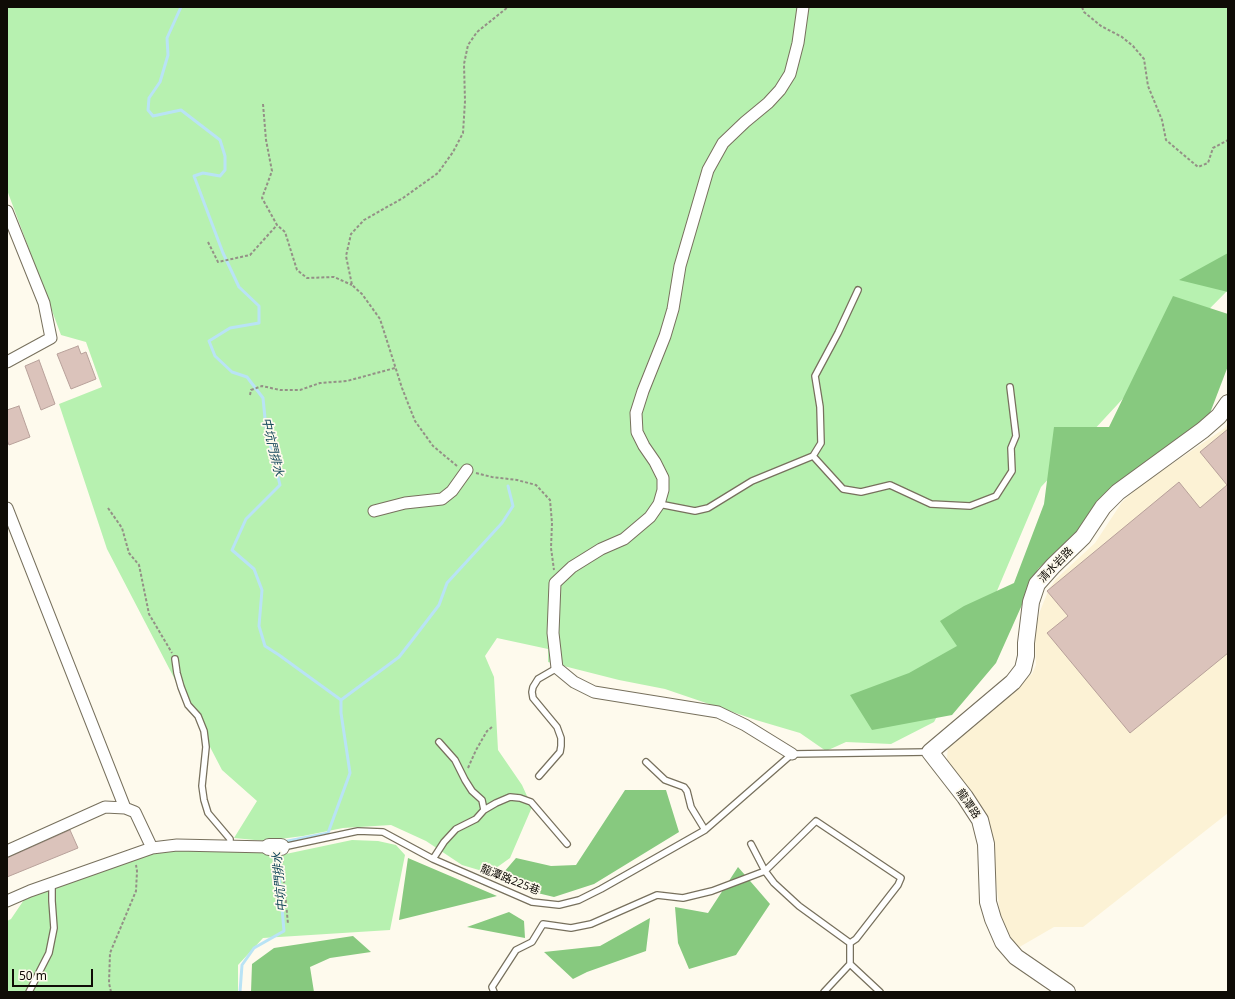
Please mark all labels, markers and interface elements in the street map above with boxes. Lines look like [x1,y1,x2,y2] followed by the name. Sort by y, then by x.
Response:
[258,416,286,478] water label: 中坑門排水
[1036,545,1076,585] street label: 清水岩路
[953,787,983,821] street label: 龍潭路
[270,851,290,913] water label: 中坑門排水
[478,862,542,898] street label: 龍潭路225巷
[14,961,95,987] scale bar
[19,967,47,984] text: 50 m

